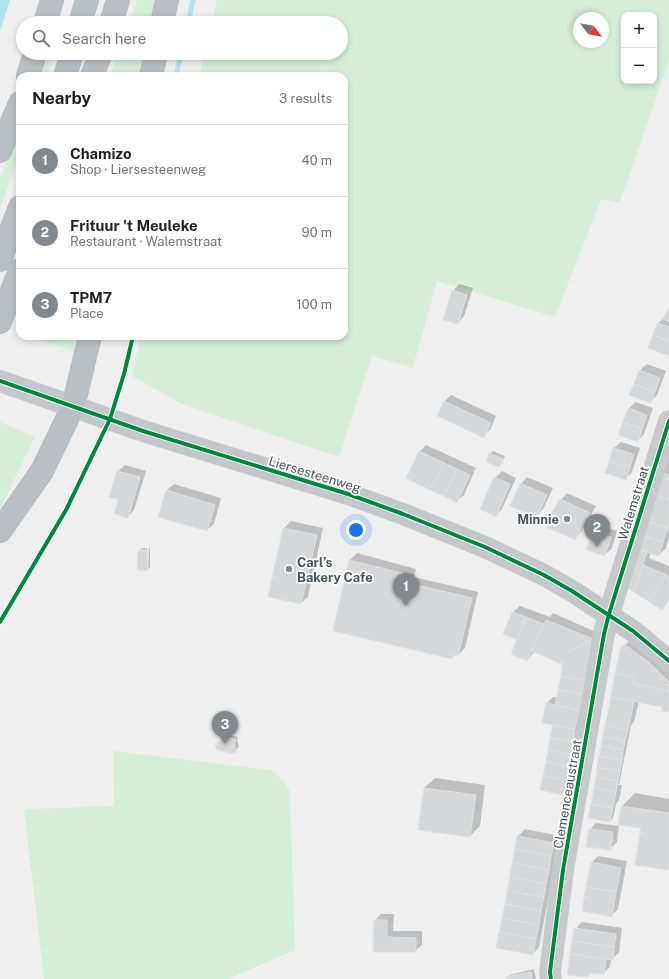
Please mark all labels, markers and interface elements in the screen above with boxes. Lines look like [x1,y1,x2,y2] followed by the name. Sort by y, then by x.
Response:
[573,12,609,48] north arrow
[621,12,657,84] map controls
[621,12,657,48] button: +
[16,16,348,60] search box
[30,27,52,49] icon: search
[62,30,146,47] text: Search here
[621,48,657,84] button: −
[32,88,91,108] text: Nearby
[279,91,332,106] text: 3 results
[70,145,132,162] text: Chamizo
[42,153,48,168] text: 1
[301,153,332,168] text: 40 m
[70,162,206,177] text: Shop · Liersesteenweg
[70,217,198,234] text: Frituur 't Meuleke
[41,225,49,240] text: 2
[302,225,332,240] text: 90 m
[70,234,222,249] text: Restaurant · Walemstraat
[70,289,112,306] text: TPM7
[41,297,49,312] text: 3
[296,297,332,312] text: 100 m
[70,306,104,321] text: Place
[267,453,363,496] street label: Liersesteenweg
[615,464,652,542] street label: Walemstraat
[517,512,559,527] place label: Minnie
[562,514,572,524] marker: Minnie
[584,514,610,547] pin: 2
[346,520,366,540] your location
[297,555,373,585] place label: Carl’s Bakery Cafe
[284,564,294,574] marker: Carl’s Bakery Cafe
[393,573,419,606] pin: 1
[212,711,238,744] pin: 3
[551,738,584,850] street label: Clemenceaustraat

